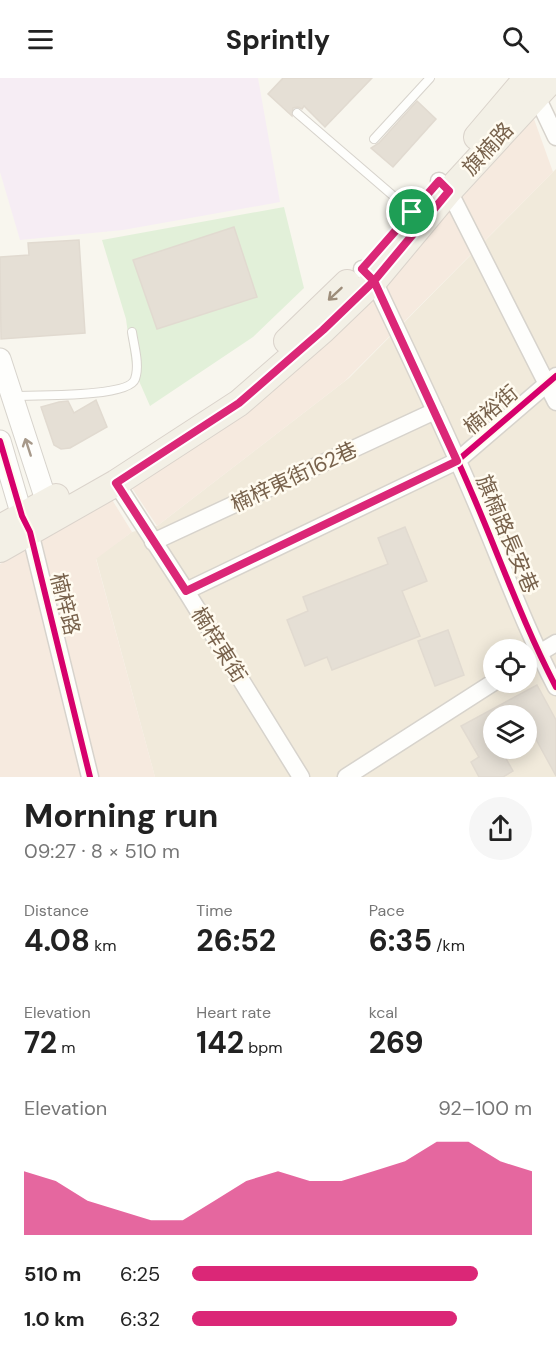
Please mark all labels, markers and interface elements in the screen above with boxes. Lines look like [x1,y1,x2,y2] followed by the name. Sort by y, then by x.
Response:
[226,22,330,57] text: Sprintly
[24,23,57,56] icon: menu
[499,23,532,56] icon: search
[456,116,520,182] street label: 旗楠路
[386,186,437,237] pin
[395,195,428,228] icon: arrive
[328,287,343,301] one-way arrow
[458,379,524,441] street label: 楠裕街
[226,436,362,518] street label: 楠梓東街162巷
[22,438,33,457] one-way arrow
[469,471,545,597] street label: 旗楠路長安巷
[44,570,86,638] street label: 楠梓路
[185,602,253,688] street label: 楠梓東街
[483,639,537,759] map controls
[483,639,537,693] button: locate
[483,705,537,759] button: layers
[24,794,218,837] text: Morning run
[469,797,532,860] button: share
[24,838,180,864] text: 09:27 · 8 × 510 m
[24,900,89,921] text: Distance
[196,900,233,921] text: Time
[369,900,405,921] text: Pace
[24,921,90,960] text: 4.08
[196,921,276,960] text: 26:52
[369,921,432,960] text: 6:35
[90,935,117,956] text: km
[432,935,465,956] text: /km
[24,1002,91,1023] text: Elevation
[196,1002,271,1023] text: Heart rate
[369,1002,398,1023] text: kcal
[24,1023,57,1062] text: 72
[196,1023,244,1062] text: 142
[369,1023,423,1062] text: 269
[57,1037,76,1058] text: m
[244,1037,283,1058] text: bpm
[24,1095,107,1121] text: Elevation
[438,1095,532,1121] text: 92–100 m
[24,1261,81,1287] text: 510 m
[120,1261,160,1287] text: 6:25
[24,1306,85,1332] text: 1.0 km
[120,1306,160,1332] text: 6:32

